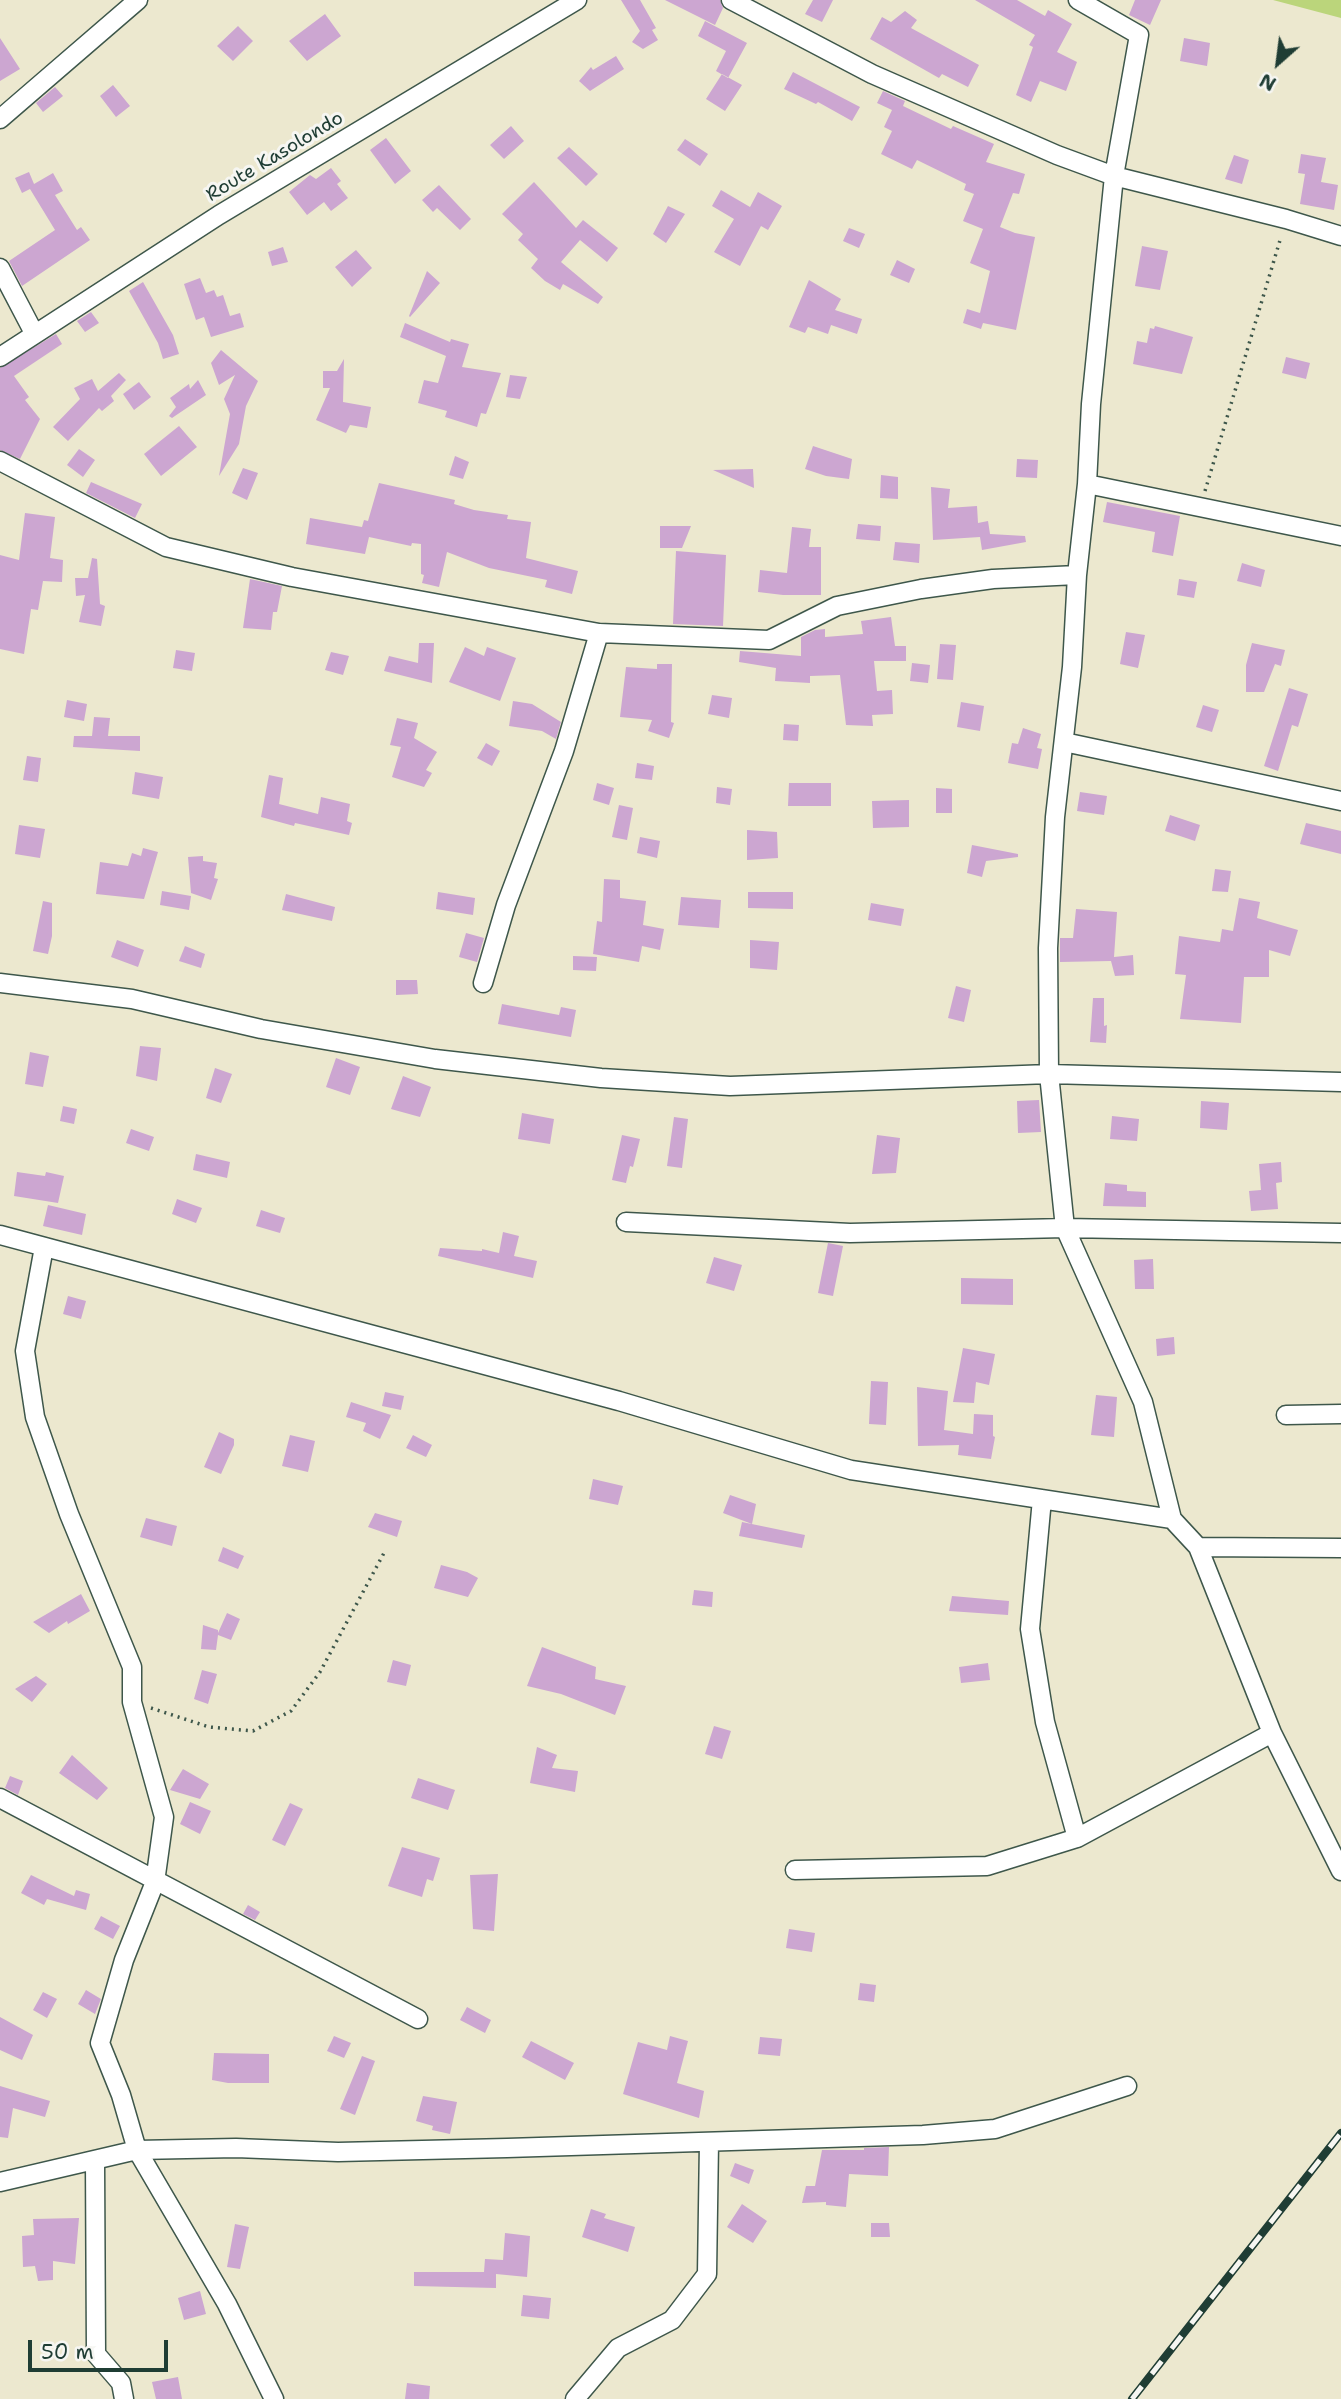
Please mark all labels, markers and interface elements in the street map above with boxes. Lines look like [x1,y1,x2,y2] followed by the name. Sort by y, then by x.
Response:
[1243,28,1313,98] north arrow
[1255,67,1280,97] text: N
[202,107,348,207] street label: Route Kasolondo
[32,2326,172,2370] scale bar
[41,2338,94,2366] text: 50 m

